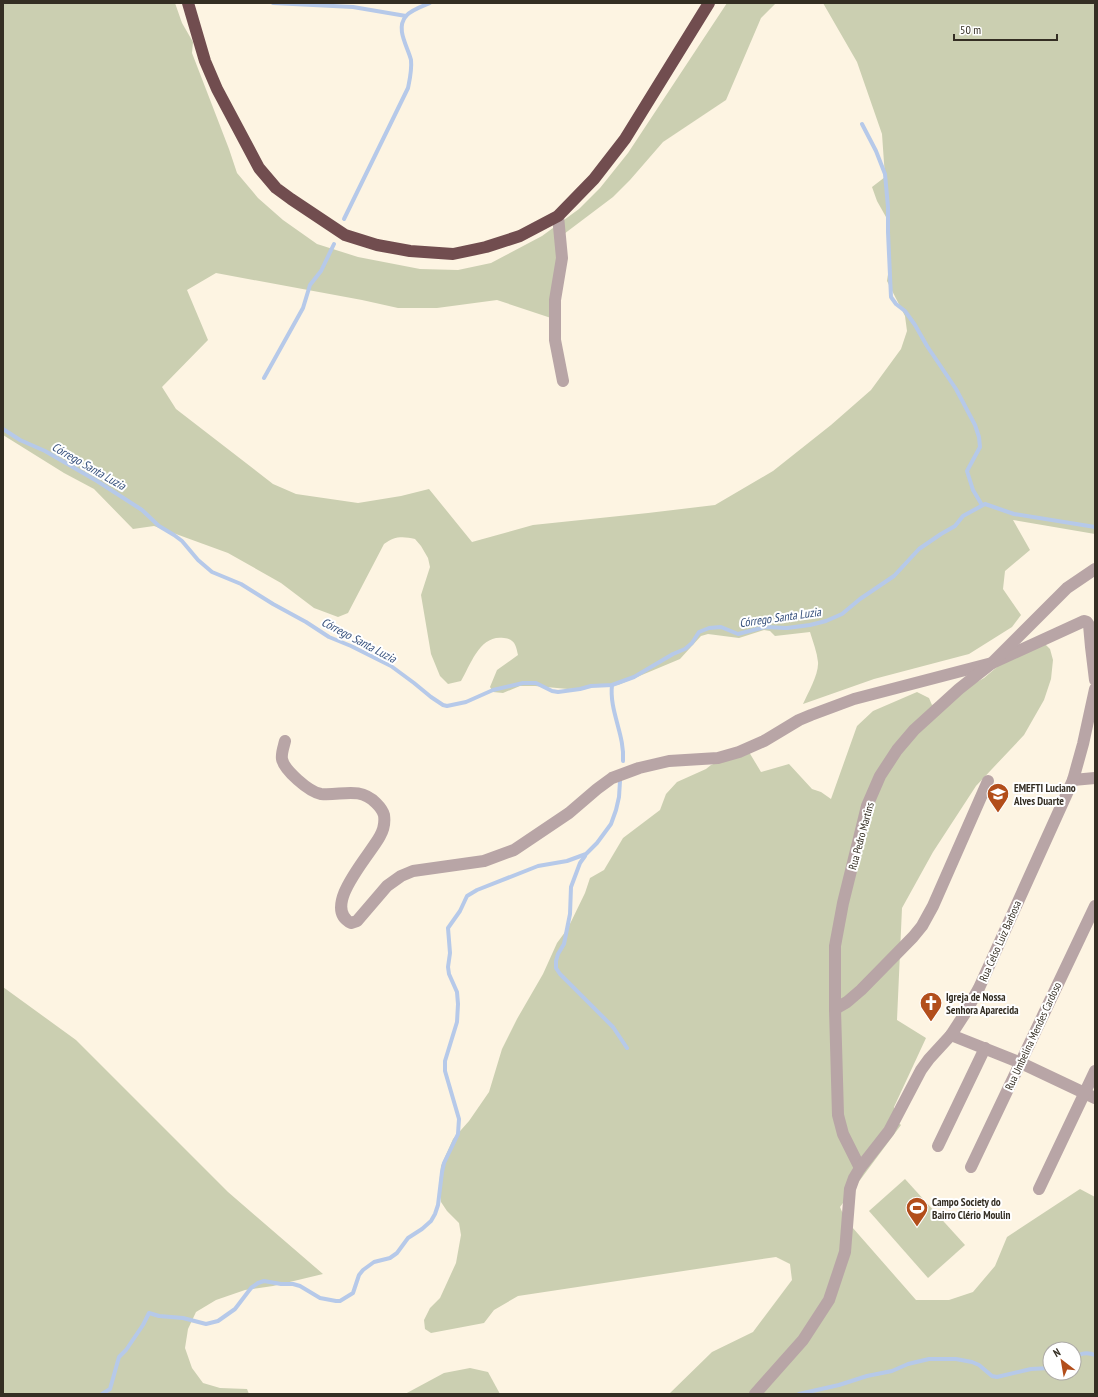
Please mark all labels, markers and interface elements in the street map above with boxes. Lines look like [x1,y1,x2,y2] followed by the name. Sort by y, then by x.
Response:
[954,16,1057,42] scale bar
[960,22,981,37] text: 50 m
[50,439,129,494] water label: Córrego Santa Luzia
[738,604,823,630] water label: Córrego Santa Luzia
[319,614,400,666] water label: Córrego Santa Luzia
[985,781,1011,814] school or university icon: EMEFTI Luciano Alves Duarte
[1013,781,1076,808] place label: EMEFTI Luciano Alves Duarte
[845,800,877,871] street label: Rua Pedro Martins
[976,898,1024,984] street label: Rua Celso Luiz Barbosa
[1002,980,1064,1092] street label: Rua Umbelina Mendes Cardoso
[918,990,944,1023] church icon: Igreja de Nossa Senhora Aparecida
[946,990,1019,1017] place label: Igreja de Nossa Senhora Aparecida
[904,1195,930,1228] sports icon: Campo Society do Bairro Clério Moulin
[932,1195,1010,1222] place label: Campo Society do Bairro Clério Moulin
[1042,1341,1082,1381] north arrow
[1051,1345,1063,1360] text: N

